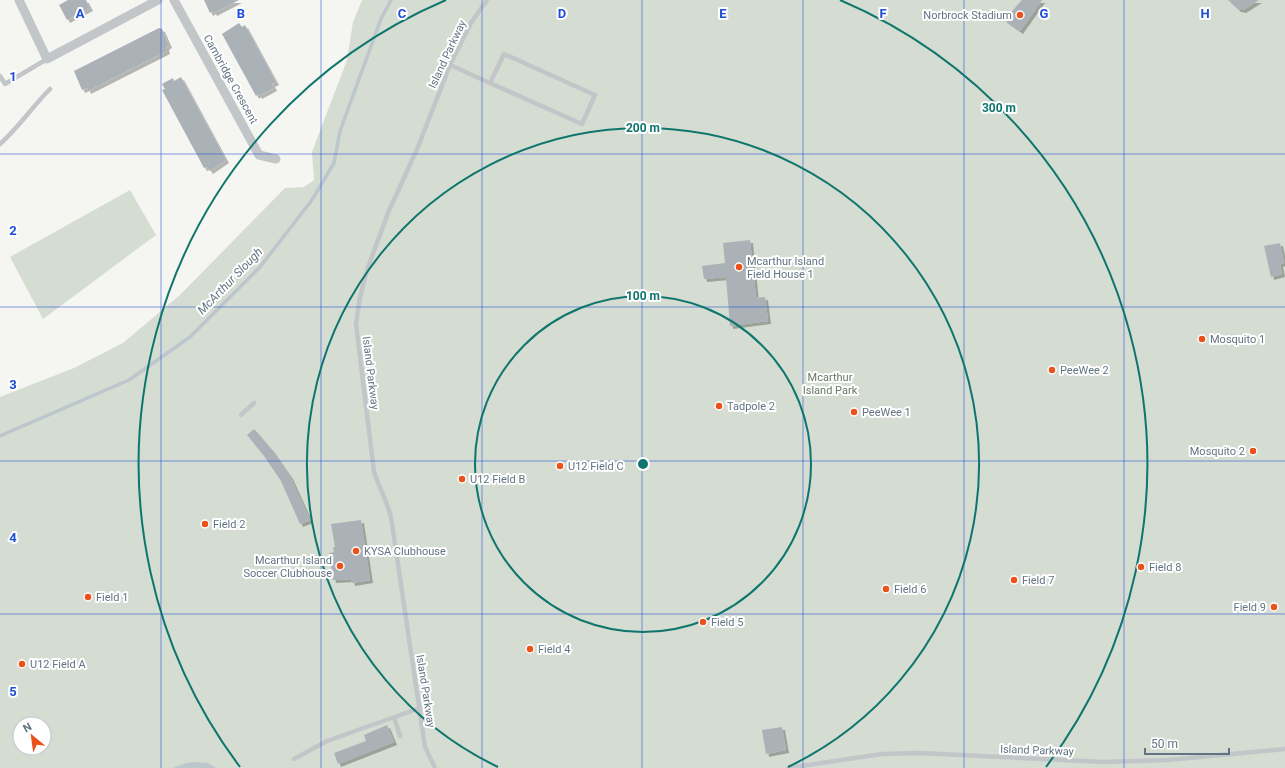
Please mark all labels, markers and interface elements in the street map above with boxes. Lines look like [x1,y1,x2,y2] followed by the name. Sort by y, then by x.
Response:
[76,6,85,21] text: A
[237,6,245,21] text: B
[398,6,407,21] text: C
[558,6,566,21] text: D
[719,6,727,21] text: E
[879,6,887,21] text: F
[1040,6,1049,21] text: G
[1200,6,1210,21] text: H
[923,9,1012,22] place label: Norbrock Stadium
[1015,10,1025,20] marker: Norbrock Stadium
[426,17,469,90] street label: Island Parkway
[201,32,261,126] street label: Cambridge Crescent
[9,69,17,84] text: 1
[982,101,1016,115] text: 300 m
[626,121,660,135] text: 200 m
[9,223,17,238] text: 2
[195,245,265,317] water label: McArthur Slough
[747,255,824,281] place label: Mcarthur Island Field House 1
[734,262,744,272] marker: Mcarthur Island Field House 1
[626,289,660,303] text: 100 m
[1210,333,1265,346] place label: Mosquito 1
[1197,334,1207,344] marker: Mosquito 1
[360,336,382,411] street label: Island Parkway
[1060,364,1109,377] place label: PeeWee 2
[1047,365,1057,375] marker: PeeWee 2
[803,371,858,397] park label: Mcarthur Island Park
[9,377,17,392] text: 3
[727,400,775,413] place label: Tadpole 2
[714,401,724,411] marker: Tadpole 2
[862,406,911,419] place label: PeeWee 1
[849,407,859,417] marker: PeeWee 1
[1190,445,1245,458] place label: Mosquito 2
[1248,446,1258,456] marker: Mosquito 2
[636,457,650,471] centre of rings
[568,460,624,473] place label: U12 Field C
[555,461,565,471] marker: U12 Field C
[470,473,525,486] place label: U12 Field B
[457,474,467,484] marker: U12 Field B
[213,518,245,531] place label: Field 2
[200,519,210,529] marker: Field 2
[9,530,17,545] text: 4
[364,545,446,558] place label: KYSA Clubhouse
[351,546,361,556] marker: KYSA Clubhouse
[243,554,332,580] place label: Mcarthur Island Soccer Clubhouse
[335,561,345,571] marker: Mcarthur Island Soccer Clubhouse
[1149,561,1181,574] place label: Field 8
[1136,562,1146,572] marker: Field 8
[1022,574,1054,587] place label: Field 7
[1009,575,1019,585] marker: Field 7
[894,583,926,596] place label: Field 6
[881,584,891,594] marker: Field 6
[96,591,128,604] place label: Field 1
[83,592,93,602] marker: Field 1
[1234,601,1266,614] place label: Field 9
[1269,602,1279,612] marker: Field 9
[711,616,743,629] place label: Field 5
[698,617,708,627] marker: Field 5
[538,643,570,656] place label: Field 4
[525,644,535,654] marker: Field 4
[413,654,438,729] street label: Island Parkway
[30,658,86,671] place label: U12 Field A
[17,659,27,669] marker: U12 Field A
[9,684,17,699] text: 5
[12,716,52,756] north arrow
[21,720,34,735] text: N
[1145,730,1229,756] scale bar
[1151,737,1178,751] text: 50 m
[1000,743,1075,758] street label: Island Parkway

